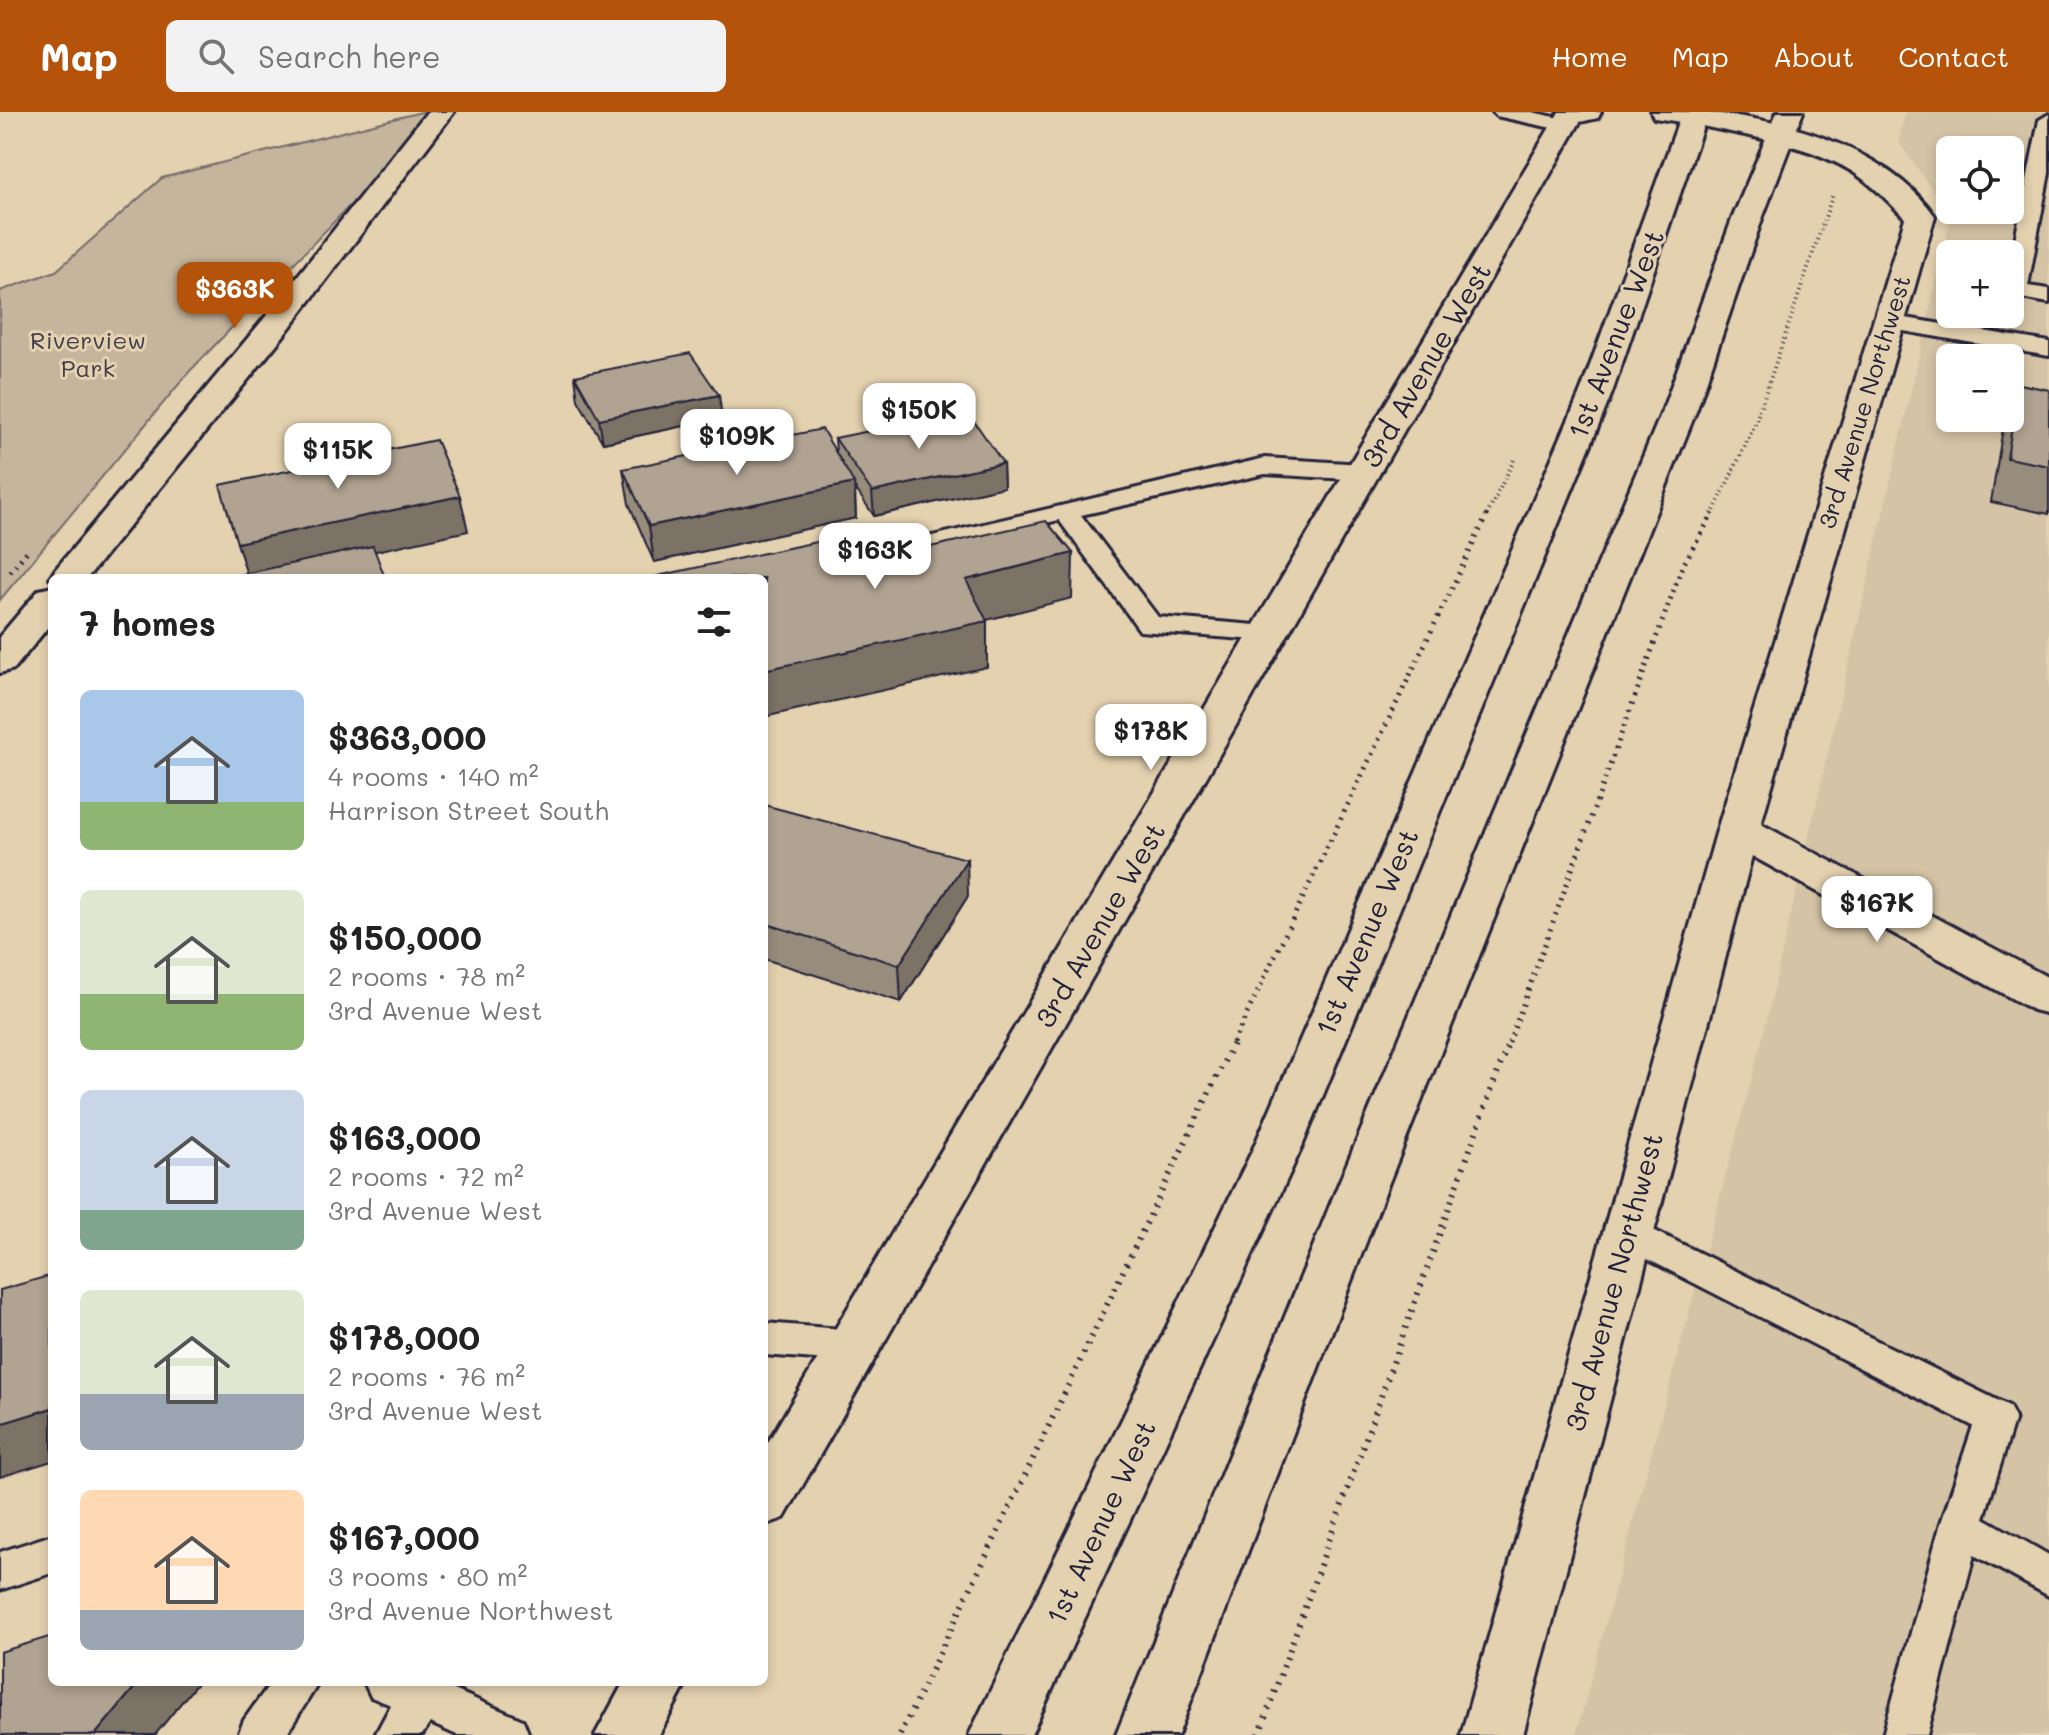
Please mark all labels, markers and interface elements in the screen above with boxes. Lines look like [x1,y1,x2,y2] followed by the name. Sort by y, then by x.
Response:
[166,20,726,92] search box
[40,31,118,81] text: Map
[194,34,238,78] icon: search
[258,36,441,76] text: Search here
[1552,38,1628,74] text: Home
[1672,38,1729,74] text: Map
[1773,38,1854,74] text: About
[1898,38,2009,74] text: Contact
[1936,136,2024,432] map controls
[1936,136,2024,224] button: locate
[1559,224,1671,443] street label: 1st Avenue West
[1936,240,2024,328] button: +
[1352,256,1498,473] street label: 3rd Avenue West
[179,262,291,330] pin: $363K
[195,271,275,305] text: $363K
[1810,271,1917,532] street label: 3rd Avenue Northwest
[30,324,146,383] park label: Riverview Park
[1936,344,2024,432] button: −
[863,383,975,451] pin: $150K
[881,392,957,426] text: $150K
[681,409,793,477] pin: $109K
[698,418,776,452] text: $109K
[282,423,394,491] pin: $115K
[302,432,374,466] text: $115K
[819,523,931,591] pin: $163K
[837,532,913,566] text: $163K
[80,600,216,645] text: 7 homes
[692,600,736,644] icon: filters
[1095,704,1207,772] pin: $178K
[1113,713,1189,747] text: $178K
[328,714,486,759] text: $363,000
[144,722,240,818] icon: home
[328,759,539,793] text: 4 rooms · 140 m²
[328,793,609,827] text: Harrison Street South
[1026,816,1172,1033] street label: 3rd Avenue West
[1306,823,1426,1040] street label: 1st Avenue West
[1821,876,1933,944] pin: $167K
[1840,885,1914,919] text: $167K
[328,914,482,959] text: $150,000
[144,922,240,1018] icon: home
[328,959,525,993] text: 2 rooms · 78 m²
[328,993,542,1027] text: 3rd Avenue West
[328,1114,481,1159] text: $163,000
[144,1122,240,1218] icon: home
[1556,1129,1670,1435] street label: 3rd Avenue Northwest
[328,1159,524,1193] text: 2 rooms · 72 m²
[328,1193,542,1227] text: 3rd Avenue West
[328,1314,480,1359] text: $178,000
[144,1322,240,1418] icon: home
[328,1359,525,1393] text: 2 rooms · 76 m²
[328,1393,542,1427] text: 3rd Avenue West
[1037,1414,1163,1629] street label: 1st Avenue West
[328,1514,480,1559] text: $167,000
[144,1522,240,1618] icon: home
[328,1559,527,1593] text: 3 rooms · 80 m²
[328,1593,613,1627] text: 3rd Avenue Northwest

